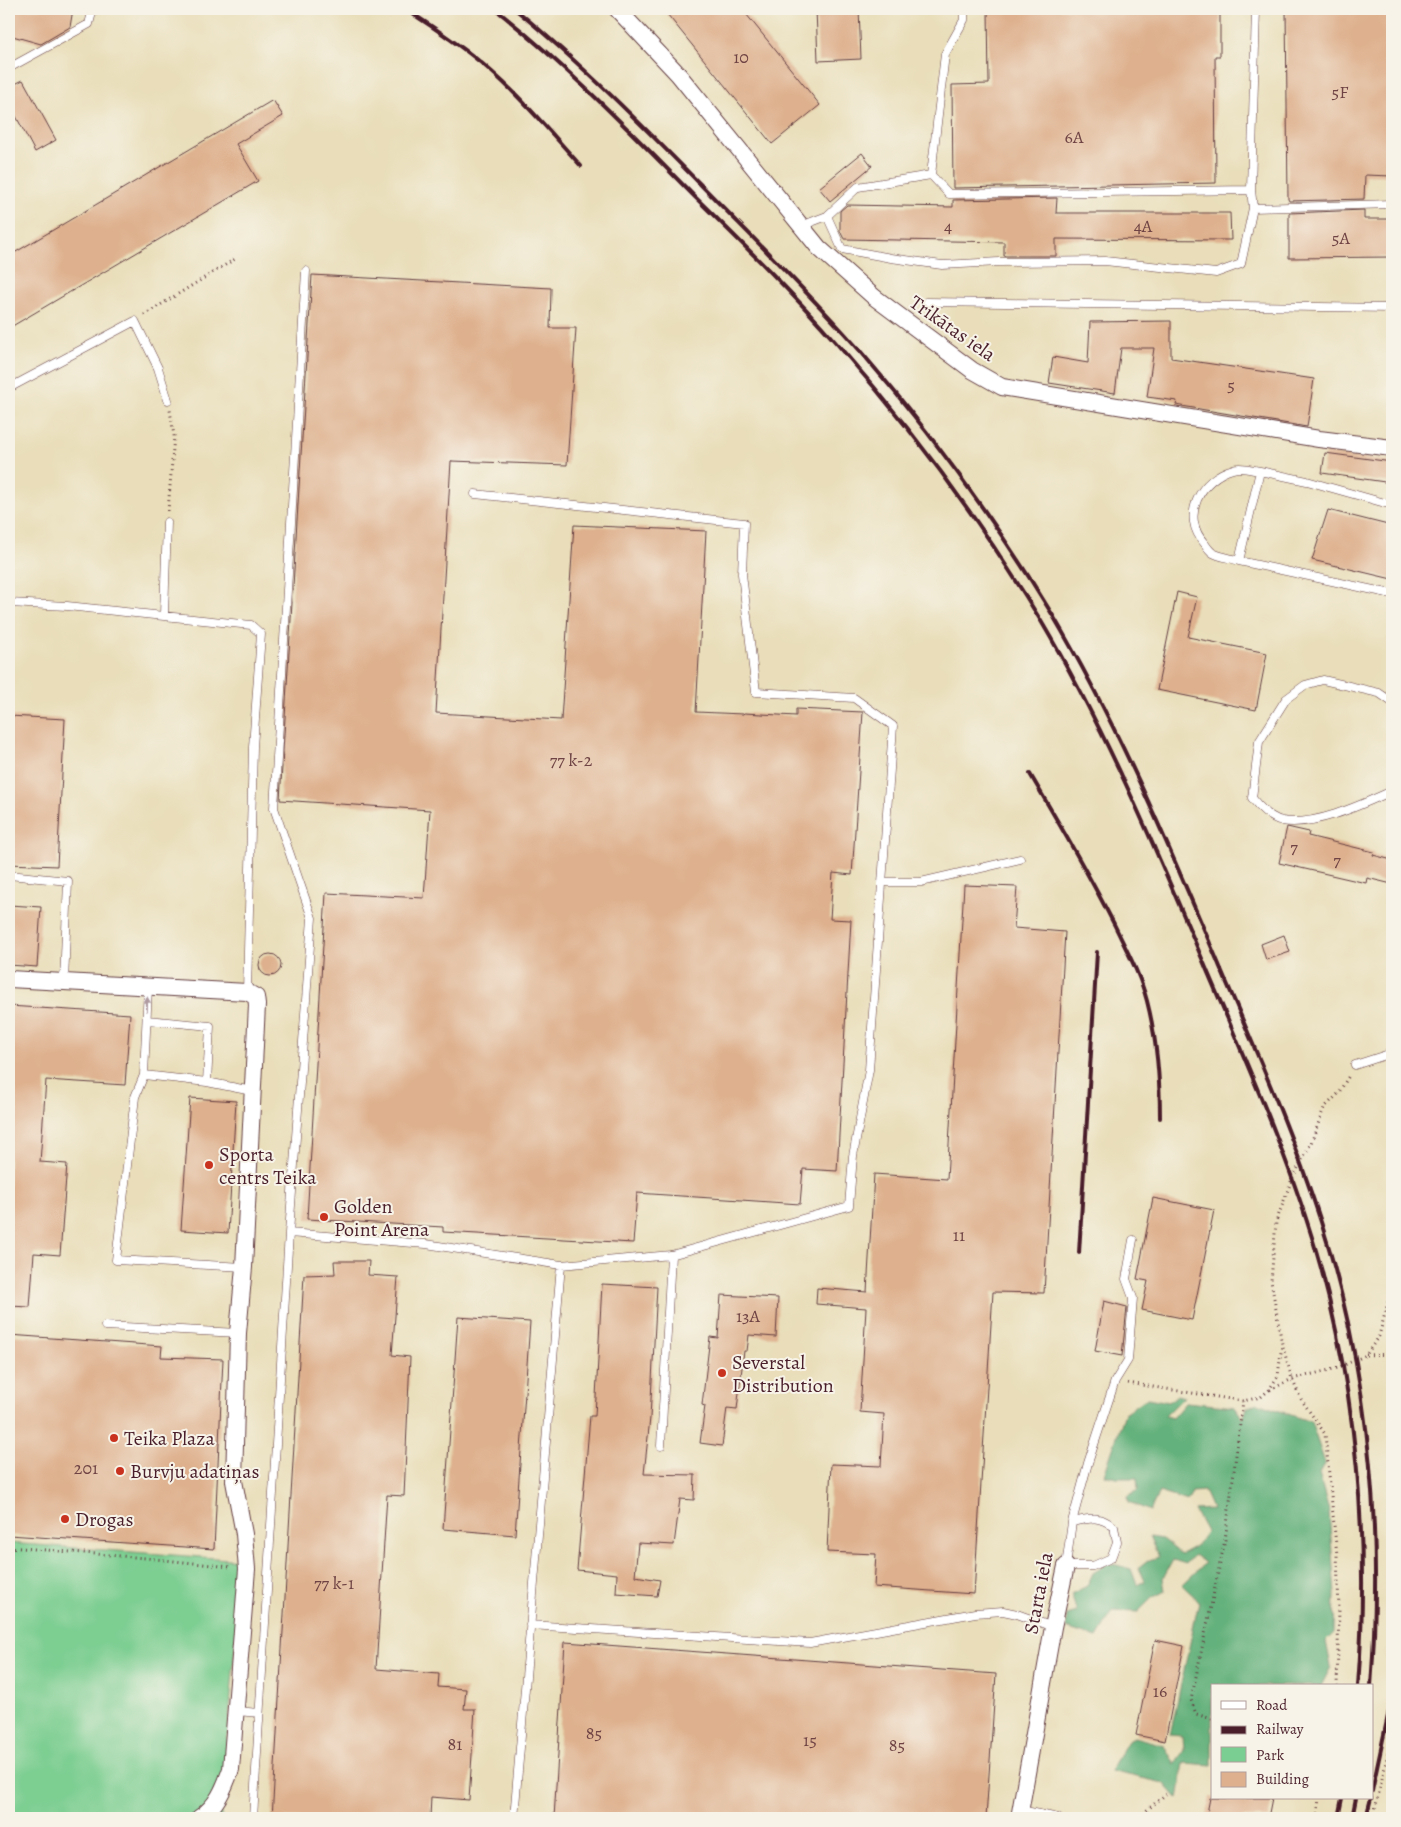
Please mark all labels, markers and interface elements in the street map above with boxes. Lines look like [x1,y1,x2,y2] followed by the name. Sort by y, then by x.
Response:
[733,45,749,69] house number: 10
[1332,80,1348,104] house number: 5F
[1065,125,1084,149] house number: 6A
[944,214,952,238] house number: 4
[1134,214,1153,238] house number: 4A
[1332,226,1351,250] house number: 5A
[904,289,1002,368] street label: Trikātas iela
[1227,373,1235,397] house number: 5
[550,748,593,772] house number: 77 k-2
[1290,835,1298,859] house number: 7
[1333,848,1341,872] house number: 7
[143,995,151,1011] one-way arrow
[219,1141,317,1191] place label: Sporta centrs Teika
[203,1159,215,1171] marker: Sporta centrs Teika
[334,1193,430,1243] place label: Golden Point Arena
[318,1211,330,1223] marker: Golden Point Arena
[953,1223,965,1247] house number: 11
[736,1304,761,1328] house number: 13A
[732,1349,834,1399] place label: Severstal Distribution
[716,1367,728,1379] marker: Severstal Distribution
[124,1425,216,1452] place label: Teika Plaza
[108,1432,120,1444] marker: Teika Plaza
[74,1456,98,1480] house number: 201
[130,1458,260,1485] place label: Burvju adatiņas
[114,1465,126,1477] marker: Burvju adatiņas
[75,1506,134,1533] place label: Drogas
[59,1513,71,1525] marker: Drogas
[1017,1549,1060,1636] street label: Starta iela
[314,1571,354,1595] house number: 77 k-1
[1153,1679,1167,1703] house number: 16
[1211,1684,1374,1800] legend
[1256,1695,1288,1715] text: Road
[1256,1719,1304,1739] text: Railway
[586,1721,602,1745] house number: 85
[803,1728,817,1752] house number: 15
[448,1732,462,1756] house number: 81
[889,1733,905,1757] house number: 85
[1256,1745,1285,1765] text: Park
[1256,1769,1309,1789] text: Building

